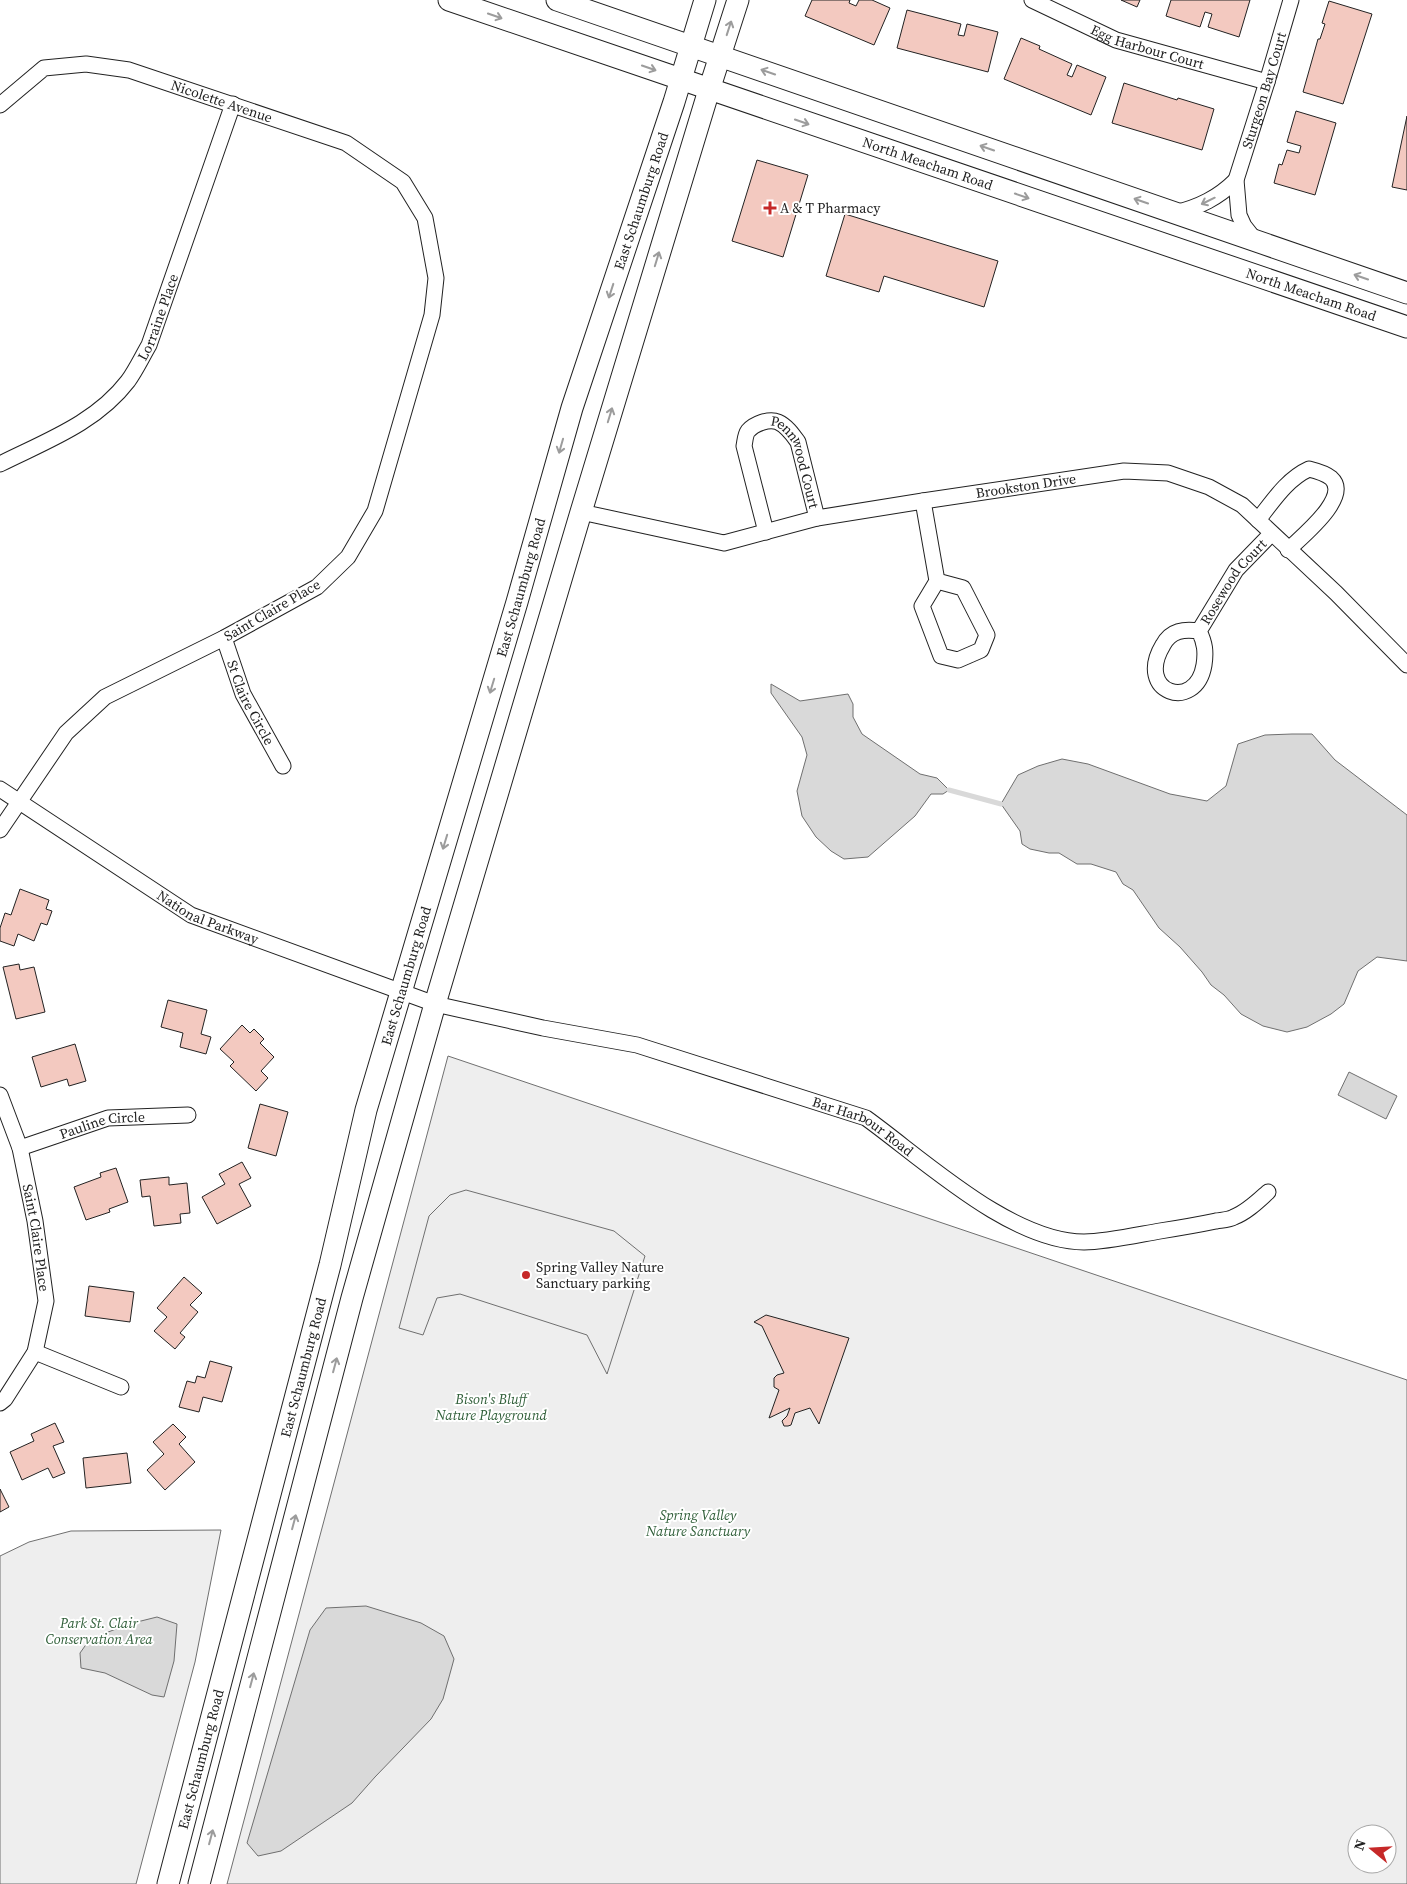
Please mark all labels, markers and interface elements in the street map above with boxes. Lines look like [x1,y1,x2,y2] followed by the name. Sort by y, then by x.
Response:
[487,12,502,21] one-way arrow
[1087,19,1207,74] street label: Egg Harbour Court
[725,20,734,36] one-way arrow
[1237,29,1291,151] street label: Sturgeon Bay Court
[641,64,656,73] one-way arrow
[761,67,776,76] one-way arrow
[168,75,275,128] street label: Nicolette Avenue
[794,117,810,127] one-way arrow
[609,129,673,272] street label: East Schaumburg Road
[860,132,996,195] street label: North Meacham Road
[980,143,996,152] one-way arrow
[1014,192,1030,202] one-way arrow
[1134,196,1149,205] one-way arrow
[1201,197,1216,206] one-way arrow
[780,198,881,218] place label: A & T Pharmacy
[764,202,776,214] marker: A & T Pharmacy
[653,252,663,268] one-way arrow
[1243,263,1379,326] street label: North Meacham Road
[132,271,183,364] street label: Lorraine Place
[1354,272,1369,281] one-way arrow
[605,283,615,299] one-way arrow
[606,407,616,423] one-way arrow
[769,410,824,511] street label: Pennwood Court
[556,438,566,454] one-way arrow
[974,468,1077,503] street label: Brookston Drive
[491,515,550,659] street label: East Schaumburg Road
[1195,534,1271,628] street label: Rosewood Court
[220,574,324,646] street label: Saint Claire Place
[222,657,279,749] street label: St Claire Circle
[486,678,496,694] one-way arrow
[440,834,450,850] one-way arrow
[153,885,262,949] street label: National Parkway
[376,904,436,1048] street label: East Schaumburg Road
[810,1092,918,1161] street label: Bar Harbour Road
[57,1107,145,1144] street label: Pauline Circle
[18,1182,55,1293] street label: Saint Claire Place
[536,1257,664,1293] place label: Spring Valley Nature Sanctuary parking
[520,1269,532,1281] marker: Spring Valley Nature Sanctuary parking
[275,1295,331,1440] street label: East Schaumburg Road
[331,1358,340,1374] one-way arrow
[434,1389,548,1425] park label: Bison's Bluff Nature Playground
[645,1505,750,1541] park label: Spring Valley Nature Sanctuary
[289,1515,299,1531] one-way arrow
[45,1613,153,1649] park label: Park St. Clair Conservation Area
[248,1672,258,1688] one-way arrow
[173,1687,229,1831] street label: East Schaumburg Road
[1347,1824,1397,1874] north arrow
[207,1829,216,1845] one-way arrow
[1349,1837,1371,1853] text: N

